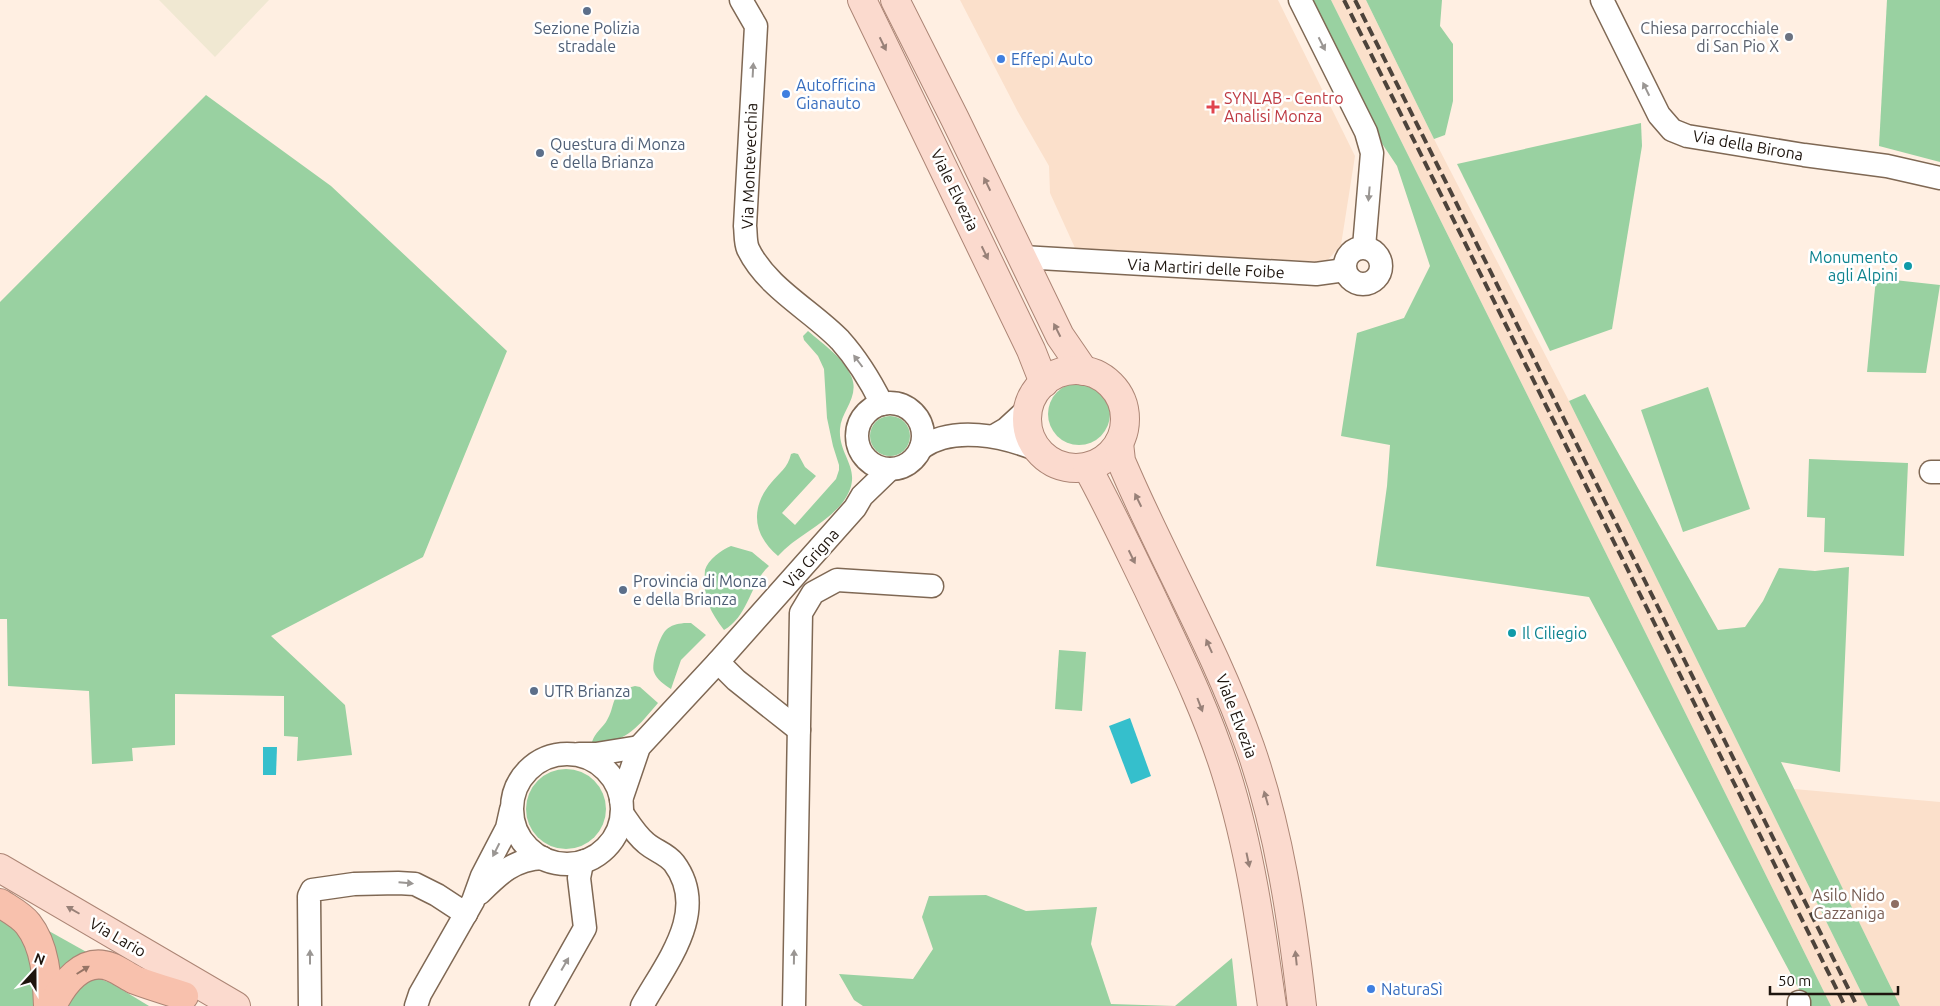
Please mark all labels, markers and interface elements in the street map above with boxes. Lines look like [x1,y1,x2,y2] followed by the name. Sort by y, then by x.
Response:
[581,5,593,17] marker: Sezione Polizia stradale
[534,19,640,55] place label: Sezione Polizia stradale
[1640,19,1779,55] place label: Chiesa parrocchiale di San Pio X
[1783,31,1795,43] marker: Chiesa parrocchiale di San Pio X
[1318,36,1326,51] one-way arrow
[880,37,888,51] one-way arrow
[1011,50,1093,68] place label: Effepi Auto
[995,53,1007,65] marker: Effepi Auto
[750,62,758,78] one-way arrow
[796,76,876,112] place label: Autofficina Gianauto
[1642,82,1650,96] one-way arrow
[780,88,792,100] marker: Autofficina Gianauto
[1224,89,1344,125] place label: SYNLAB - Centro Analisi Monza
[1206,100,1220,114] marker: SYNLAB - Centro Analisi Monza
[738,102,760,230] street label: Via Montevecchia
[1691,126,1805,164] street label: Via della Birona
[550,135,686,171] place label: Questura di Monza e della Brianza
[927,146,983,234] street label: Viale Elvezia
[534,147,546,159] marker: Questura di Monza e della Brianza
[982,177,990,191] one-way arrow
[1364,187,1372,203] one-way arrow
[981,246,989,260] one-way arrow
[1809,248,1898,284] place label: Monumento agli Alpini
[1127,255,1285,281] street label: Via Martiri delle Foibe
[1902,260,1914,272] marker: Monumento agli Alpini
[1053,323,1061,338] one-way arrow
[853,355,863,368] one-way arrow
[1134,493,1142,507] one-way arrow
[780,525,842,591] street label: Via Grigna
[1128,550,1137,565] one-way arrow
[633,572,767,608] place label: Provincia di Monza e della Brianza
[617,584,629,596] marker: Provincia di Monza e della Brianza
[1522,624,1587,642] place label: Il Ciliegio
[1506,627,1518,639] marker: Il Ciliegio
[1204,639,1212,653] one-way arrow
[1213,671,1261,761] street label: Viale Elvezia
[544,682,631,700] place label: UTR Brianza
[528,685,540,697] marker: UTR Brianza
[1197,698,1205,712] one-way arrow
[1261,791,1269,806] one-way arrow
[492,843,500,858] one-way arrow
[1244,852,1252,868] one-way arrow
[398,880,414,888] one-way arrow
[1812,886,1885,922] place label: Asilo Nido Cazzaniga
[1889,898,1901,910] marker: Asilo Nido Cazzaniga
[66,906,79,915] one-way arrow
[87,914,149,960] street label: Via Lario
[10,946,60,996] north arrow
[306,949,314,965] one-way arrow
[790,949,798,965] one-way arrow
[1292,949,1300,965] one-way arrow
[32,950,47,968] text: N
[561,956,569,971] one-way arrow
[1770,964,1898,996] scale bar
[76,965,89,974] one-way arrow
[1778,972,1811,989] text: 50 m
[1381,980,1443,998] place label: NaturaSì
[1365,983,1377,995] marker: NaturaSì

